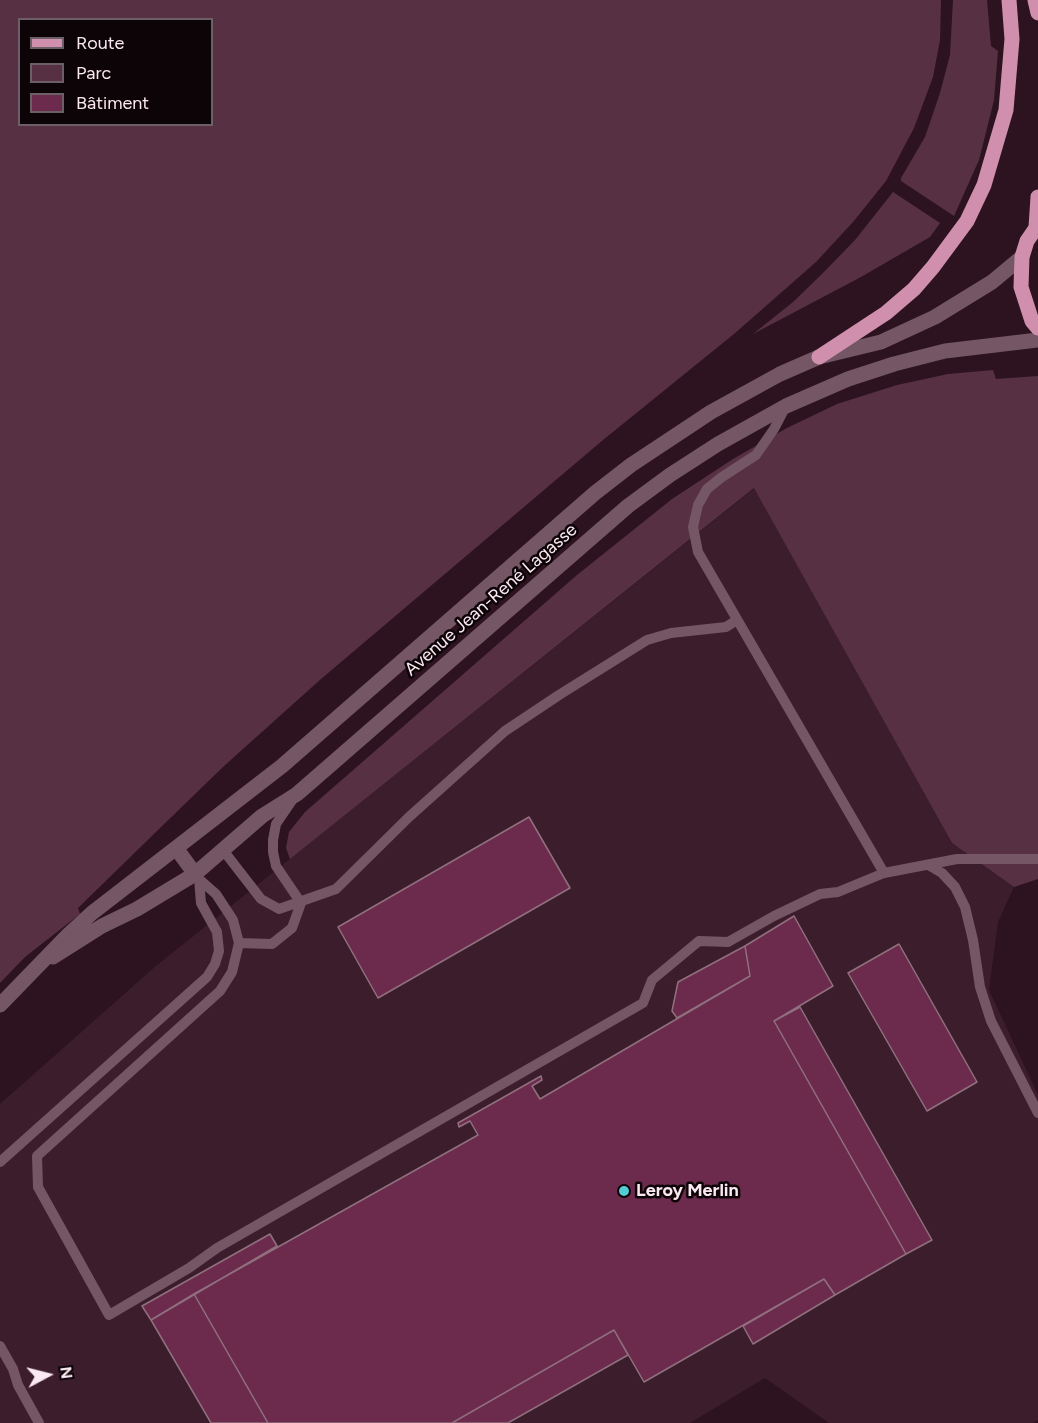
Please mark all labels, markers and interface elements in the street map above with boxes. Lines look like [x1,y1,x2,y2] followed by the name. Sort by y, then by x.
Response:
[18,18,213,126] legend
[76,32,124,54] text: Route
[76,62,111,84] text: Parc
[76,92,149,114] text: Bâtiment
[400,519,582,681] street label: Avenue Jean-René Lagasse
[636,1180,739,1202] place label: Leroy Merlin
[617,1184,631,1198] marker: Leroy Merlin
[18,1345,78,1405] north arrow
[56,1365,77,1380] text: N

